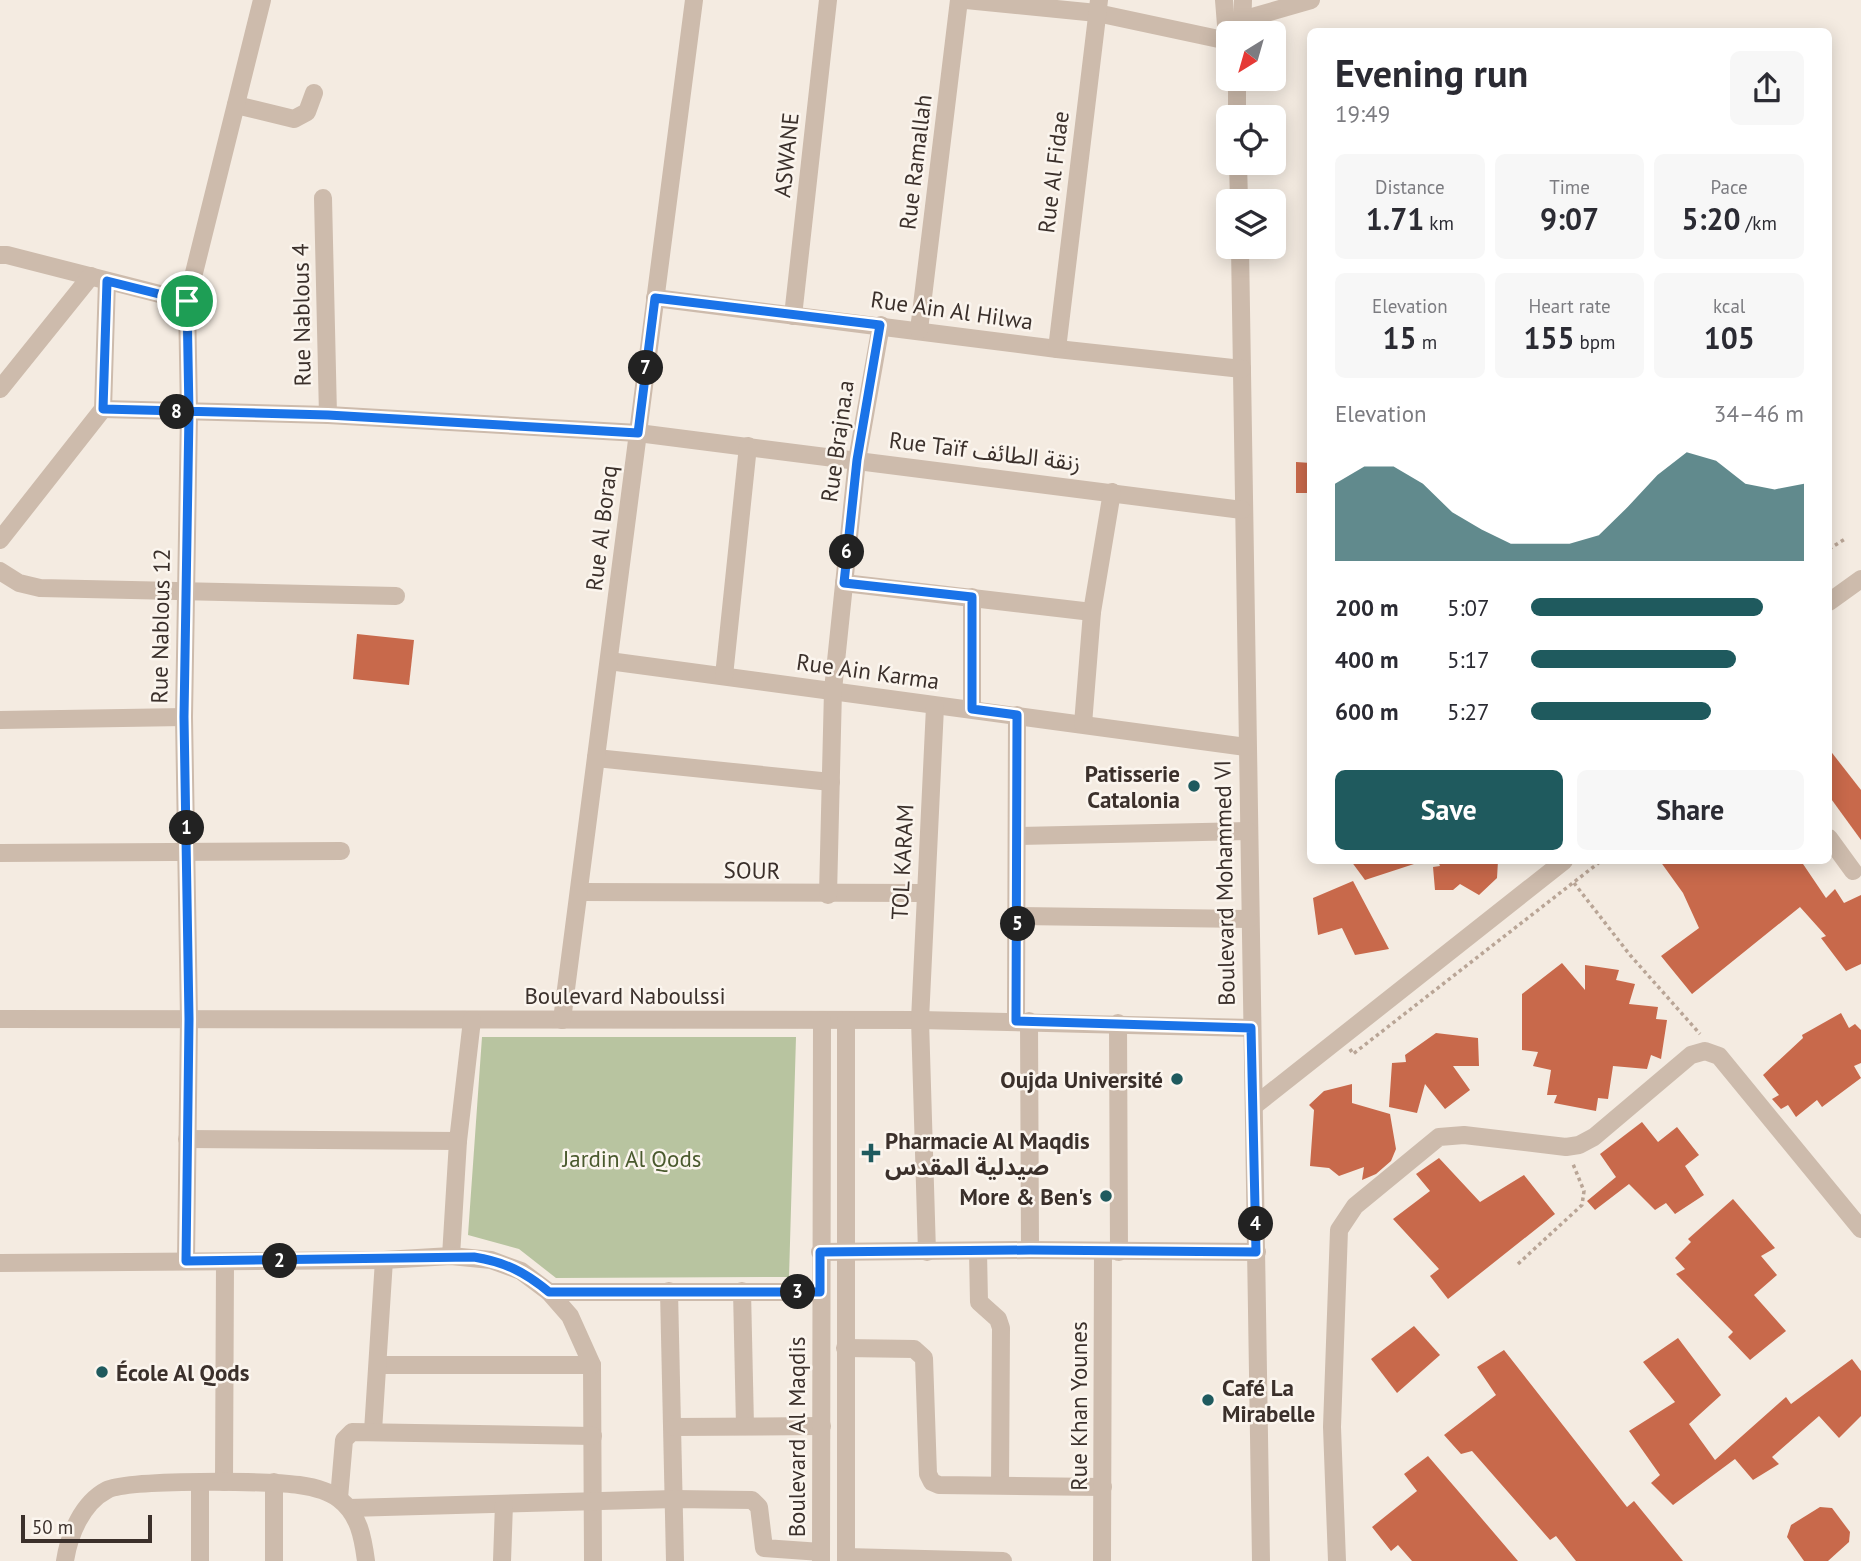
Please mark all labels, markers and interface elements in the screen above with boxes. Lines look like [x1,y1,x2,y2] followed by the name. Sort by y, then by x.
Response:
[1216,21,1286,91] north arrow
[1216,21,1286,259] map controls
[1335,48,1528,97] text: Evening run
[1730,51,1804,125] button: share
[892,93,938,231] street label: Rue Ramallah
[1335,99,1390,128] text: 19:49
[1216,105,1286,175] button: locate
[1031,109,1075,235] street label: Rue Al Fidae
[767,111,805,199] street label: ASWANE
[1375,175,1445,199] text: Distance
[1549,175,1590,199] text: Time
[1711,175,1748,199] text: Pace
[1216,189,1286,259] button: layers
[1366,199,1424,238] text: 1.71
[1540,199,1599,238] text: 9:07
[1681,199,1741,238] text: 5:20
[1424,211,1454,235] text: km
[1741,211,1777,235] text: /km
[285,243,317,387] street label: Rue Nablous 4
[157,271,217,331] pin
[168,282,206,320] icon: arrive
[869,284,1035,336] street label: Rue Ain Al Hilwa
[1372,294,1448,318] text: Elevation
[1528,294,1611,318] text: Heart rate
[1713,294,1745,318] text: kcal
[1383,318,1417,357] text: 15
[1523,318,1574,357] text: 155
[1704,318,1755,357] text: 105
[1417,330,1437,354] text: m
[1574,330,1616,354] text: bpm
[628,350,664,386] pin: 7
[640,355,651,379] text: 7
[814,378,860,504] street label: Rue Brajna.a
[160,394,194,430] pin: 8
[171,399,182,423] text: 8
[1335,399,1427,428] text: Elevation
[1714,399,1804,428] text: 34–46 m
[887,425,1083,477] street label: Rue Taïf زنقة الطائف
[579,463,623,593] street label: Rue Al Boraq
[830,534,864,570] pin: 6
[841,539,852,563] text: 6
[144,548,176,704] street label: Rue Nablous 12
[1335,593,1398,622] text: 200 m
[1447,593,1490,622] text: 5:07
[1335,645,1398,674] text: 400 m
[1447,645,1490,674] text: 5:17
[795,647,941,695] street label: Rue Ain Karma
[1335,697,1398,726] text: 600 m
[1447,697,1490,726] text: 5:27
[1085,759,1180,814] place label: Patisserie Catalonia
[1207,760,1241,1006] street label: Boulevard Mohammed VI
[1335,770,1563,850] button: Save
[1577,770,1804,850] button: Share
[1186,778,1202,794] marker: Patisserie Catalonia
[884,803,920,921] street label: TOL KARAM
[170,810,204,846] pin: 1
[181,815,192,839] text: 1
[723,855,781,885] street label: SOUR
[1000,906,1036,942] pin: 5
[1012,911,1023,935] text: 5
[524,981,726,1010] street label: Boulevard Naboulssi
[1000,1065,1163,1094] place label: Oujda Université
[1169,1071,1185,1087] marker: Oujda Université
[885,1126,1090,1181] place label: Pharmacie Al Maqdis صيدلية المقدس
[562,1144,701,1173] park label: Jardin Al Qods
[863,1145,879,1161] marker: Pharmacie Al Maqdis صيدلية المقدس
[959,1182,1092,1211] place label: More & Ben's
[1098,1188,1114,1204] marker: More & Ben's
[1238,1206,1274,1242] pin: 4
[1250,1211,1261,1235] text: 4
[262,1244,298,1278] pin: 2
[274,1248,285,1272] text: 2
[780,1274,816,1310] pin: 3
[792,1279,803,1303] text: 3
[1064,1321,1093,1491] street label: Rue Khan Younes
[782,1337,811,1537] street label: Boulevard Al Maqdis
[116,1358,250,1387] place label: École Al Qods
[94,1364,110,1380] marker: École Al Qods
[1222,1373,1315,1428] place label: Café La Mirabelle
[1200,1392,1216,1408] marker: Café La Mirabelle
[21,1512,152,1544] scale bar
[32,1515,73,1539] text: 50 m

